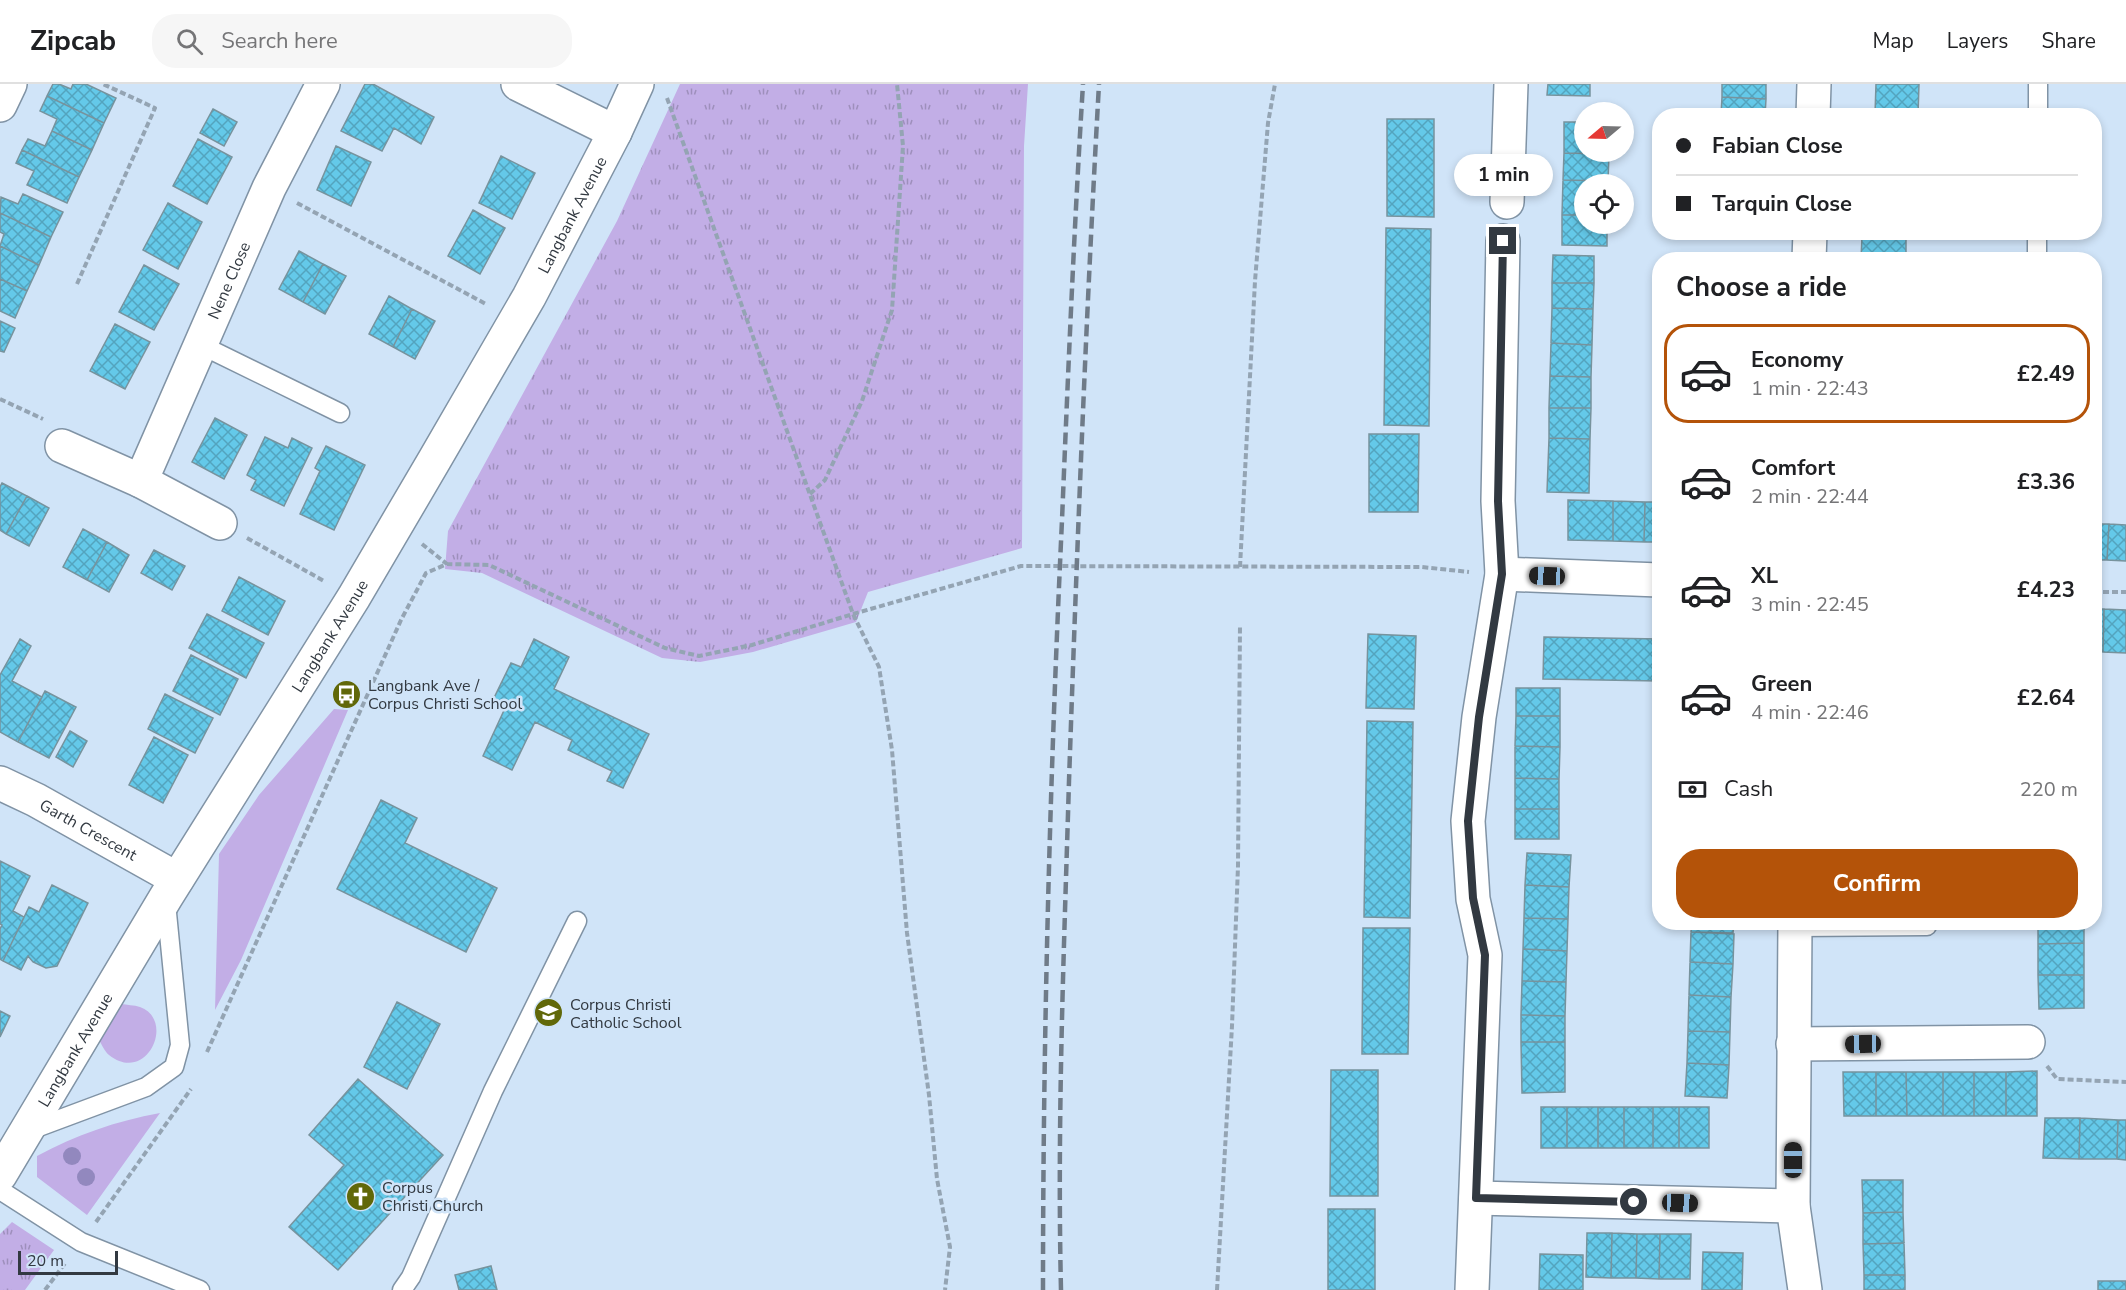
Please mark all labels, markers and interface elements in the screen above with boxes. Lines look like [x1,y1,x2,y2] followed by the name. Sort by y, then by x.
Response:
[152,14,572,68] search box
[30,22,116,60] text: Zipcab
[173,25,206,58] icon: search
[221,26,338,56] text: Search here
[1872,27,1914,55] text: Map
[1947,27,2008,55] text: Layers
[2041,27,2096,55] text: Share
[1574,102,1634,162] north arrow
[1574,102,1634,234] map controls
[1712,131,1843,161] text: Fabian Close
[533,153,612,277] street label: Langbank Avenue
[1454,154,1552,196] callout: 1 min
[1478,161,1529,188] text: 1 min
[1574,174,1634,234] button: locate
[1712,189,1852,219] text: Tarquin Close
[1489,227,1516,254] route end
[203,238,256,323] street label: Nene Close
[1676,269,1847,306] text: Choose a ride
[1751,345,1843,375] text: Economy
[1679,347,1733,401] icon: car
[2017,359,2075,389] text: £2.49
[1751,375,1869,402] text: 1 min · 22:43
[1751,453,1835,483] text: Comfort
[1679,455,1733,509] icon: car
[2017,467,2075,497] text: £3.36
[1751,483,1869,510] text: 2 min · 22:44
[1751,561,1778,591] text: XL
[1679,563,1733,617] icon: car
[1529,566,1565,586] car
[2017,575,2075,605] text: £4.23
[287,576,374,697] street label: Langbank Avenue
[1751,591,1869,618] text: 3 min · 22:45
[1751,669,1812,699] text: Green
[1679,671,1733,725] icon: car
[368,675,522,715] place label: Langbank Ave / Corpus Christi School
[331,678,363,710] bus stop icon: Langbank Ave / Corpus Christi School
[2017,683,2075,713] text: £2.64
[1751,699,1869,726] text: 4 min · 22:46
[1676,773,1709,806] icon: cash
[1724,774,1773,804] text: Cash
[2020,776,2078,803] text: 220 m
[35,794,141,867] street label: Garth Crescent
[1676,849,2078,918] button: Confirm
[33,989,118,1111] street label: Langbank Avenue
[570,994,682,1034] place label: Corpus Christi Catholic School
[533,997,565,1029] school or university icon: Corpus Christi Catholic School
[1845,1035,1881,1053] car
[1784,1142,1802,1178] car
[382,1177,483,1217] place label: Corpus Christi Church
[345,1180,377,1212] church icon: Corpus Christi Church
[1620,1188,1647,1215] route start
[1662,1193,1698,1213] car
[18,1248,118,1276] scale bar
[27,1250,64,1272] text: 20 m

